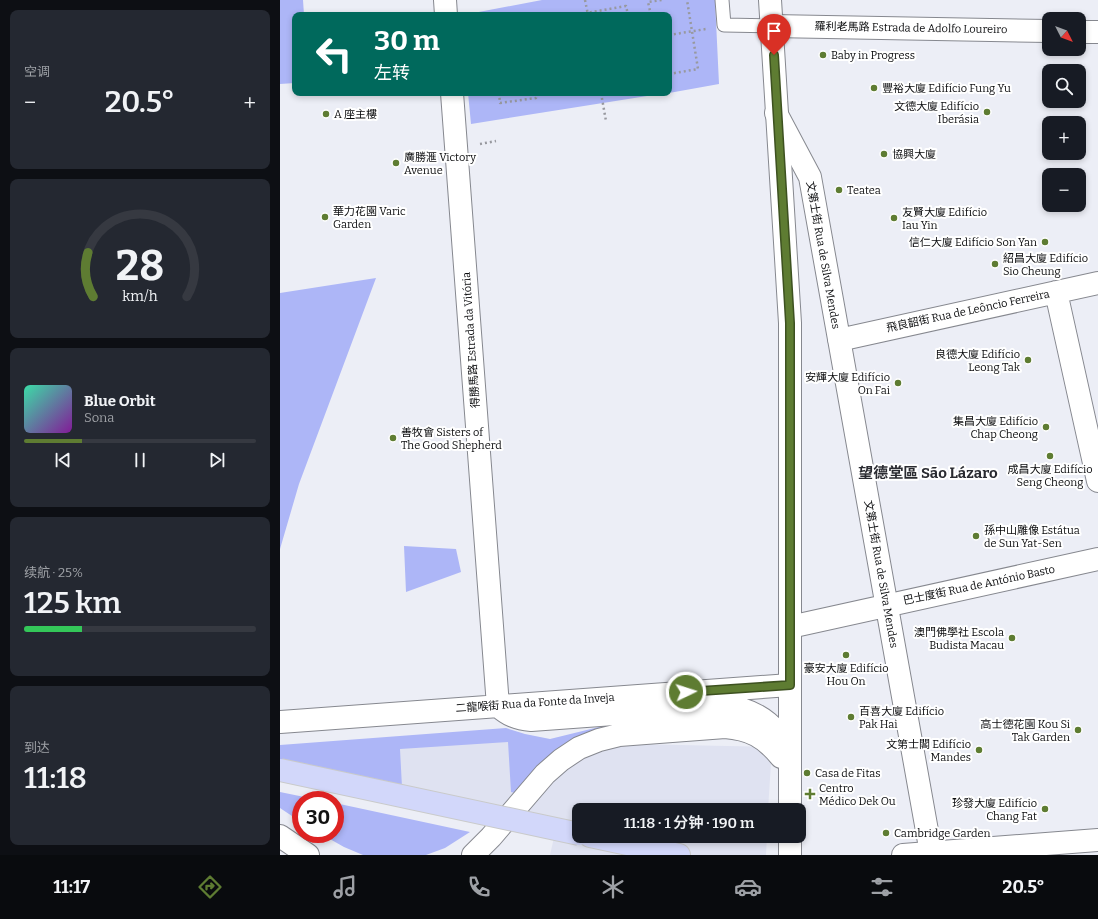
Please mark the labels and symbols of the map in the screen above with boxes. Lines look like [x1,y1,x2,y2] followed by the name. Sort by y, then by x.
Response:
[1042,12,1086,56] north arrow
[757,14,791,55] pin
[815,20,1007,36] street label: 羅利老馬路 Estrada de Adolfo Loureiro
[831,49,915,62] place label: Baby in Progress
[818,50,828,60] marker: Baby in Progress
[882,82,1011,95] place label: 豐裕大廈 Edifício Fung Yu
[869,83,879,93] marker: 豐裕大廈 Edifício Fung Yu
[894,100,979,126] place label: 文德大廈 Edifício Iberásia
[982,107,992,117] marker: 文德大廈 Edifício Iberásia
[334,108,377,121] place label: A 座主樓
[321,109,331,119] marker: A 座主樓
[892,148,936,161] place label: 協興大廈
[879,149,889,159] marker: 協興大廈
[404,151,476,177] place label: 廣勝滙 Victory Avenue
[391,158,401,168] marker: 廣勝滙 Victory Avenue
[804,180,842,330] street label: 文第士街 Rua de Silva Mendes
[847,184,881,197] place label: Teatea
[834,185,844,195] marker: Teatea
[333,205,406,231] place label: 華力花園 Varic Garden
[902,206,987,232] place label: 友賢大廈 Edifício Iau Yin
[320,212,330,222] marker: 華力花園 Varic Garden
[889,213,899,223] marker: 友賢大廈 Edifício Iau Yin
[909,236,1037,249] place label: 信仁大廈 Edifício Son Yan
[1040,237,1050,247] marker: 信仁大廈 Edifício Son Yan
[1003,252,1088,278] place label: 紹昌大廈 Edifício Sio Cheung
[990,259,1000,269] marker: 紹昌大廈 Edifício Sio Cheung
[460,272,482,408] street label: 得勝馬路 Estrada da Vitória
[885,287,1051,335] street label: 飛良韶街 Rua de Leôncio Ferreira
[935,348,1021,374] place label: 良德大廈 Edifício Leong Tak
[1023,355,1033,365] marker: 良德大廈 Edifício Leong Tak
[805,371,891,397] place label: 安輝大廈 Edifício On Fai
[893,378,903,388] marker: 安輝大廈 Edifício On Fai
[953,415,1038,441] place label: 集昌大廈 Edifício Chap Cheong
[1041,422,1051,432] marker: 集昌大廈 Edifício Chap Cheong
[401,426,502,452] place label: 善牧會 Sisters of The Good Shepherd
[388,433,398,443] marker: 善牧會 Sisters of The Good Shepherd
[1045,451,1055,461] marker: 成昌大廈 Edifício Seng Cheong
[1007,463,1093,489] place label: 成昌大廈 Edifício Seng Cheong
[858,464,998,482] district label: 望德堂區 São Lázaro
[862,499,900,649] street label: 文第士街 Rua de Silva Mendes
[984,524,1080,550] place label: 孫中山雕像 Estátua de Sun Yat-Sen
[971,531,981,541] marker: 孫中山雕像 Estátua de Sun Yat-Sen
[902,563,1056,607] street label: 巴士度街 Rua de António Basto
[914,626,1004,652] place label: 澳門佛學社 Escola Budista Macau
[1007,633,1017,643] marker: 澳門佛學社 Escola Budista Macau
[841,650,851,660] marker: 豪安大廈 Edifício Hou On
[803,662,889,688] place label: 豪安大廈 Edifício Hou On
[665,671,707,713] position arrow
[455,691,615,715] street label: 二龍喉街 Rua da Fonte da Inveja
[859,705,944,731] place label: 百喜大廈 Edifício Pak Hai
[846,712,856,722] marker: 百喜大廈 Edifício Pak Hai
[981,718,1071,744] place label: 高士德花園 Kou Si Tak Garden
[1073,725,1083,735] marker: 高士德花園 Kou Si Tak Garden
[886,738,971,764] place label: 文第士閣 Edifício Mandes
[974,745,984,755] marker: 文第士閣 Edifício Mandes
[815,767,881,780] place label: Casa de Fitas
[802,768,812,778] marker: Casa de Fitas
[819,782,896,808] place label: Centro Médico Dek Ou
[804,788,816,800] marker: Centro Médico Dek Ou
[292,791,344,843] speed limit sign: 30
[952,797,1037,823] place label: 珍發大廈 Edifício Chang Fat
[1040,804,1050,814] marker: 珍發大廈 Edifício Chang Fat
[894,827,991,840] place label: Cambridge Garden
[881,828,891,838] marker: Cambridge Garden

